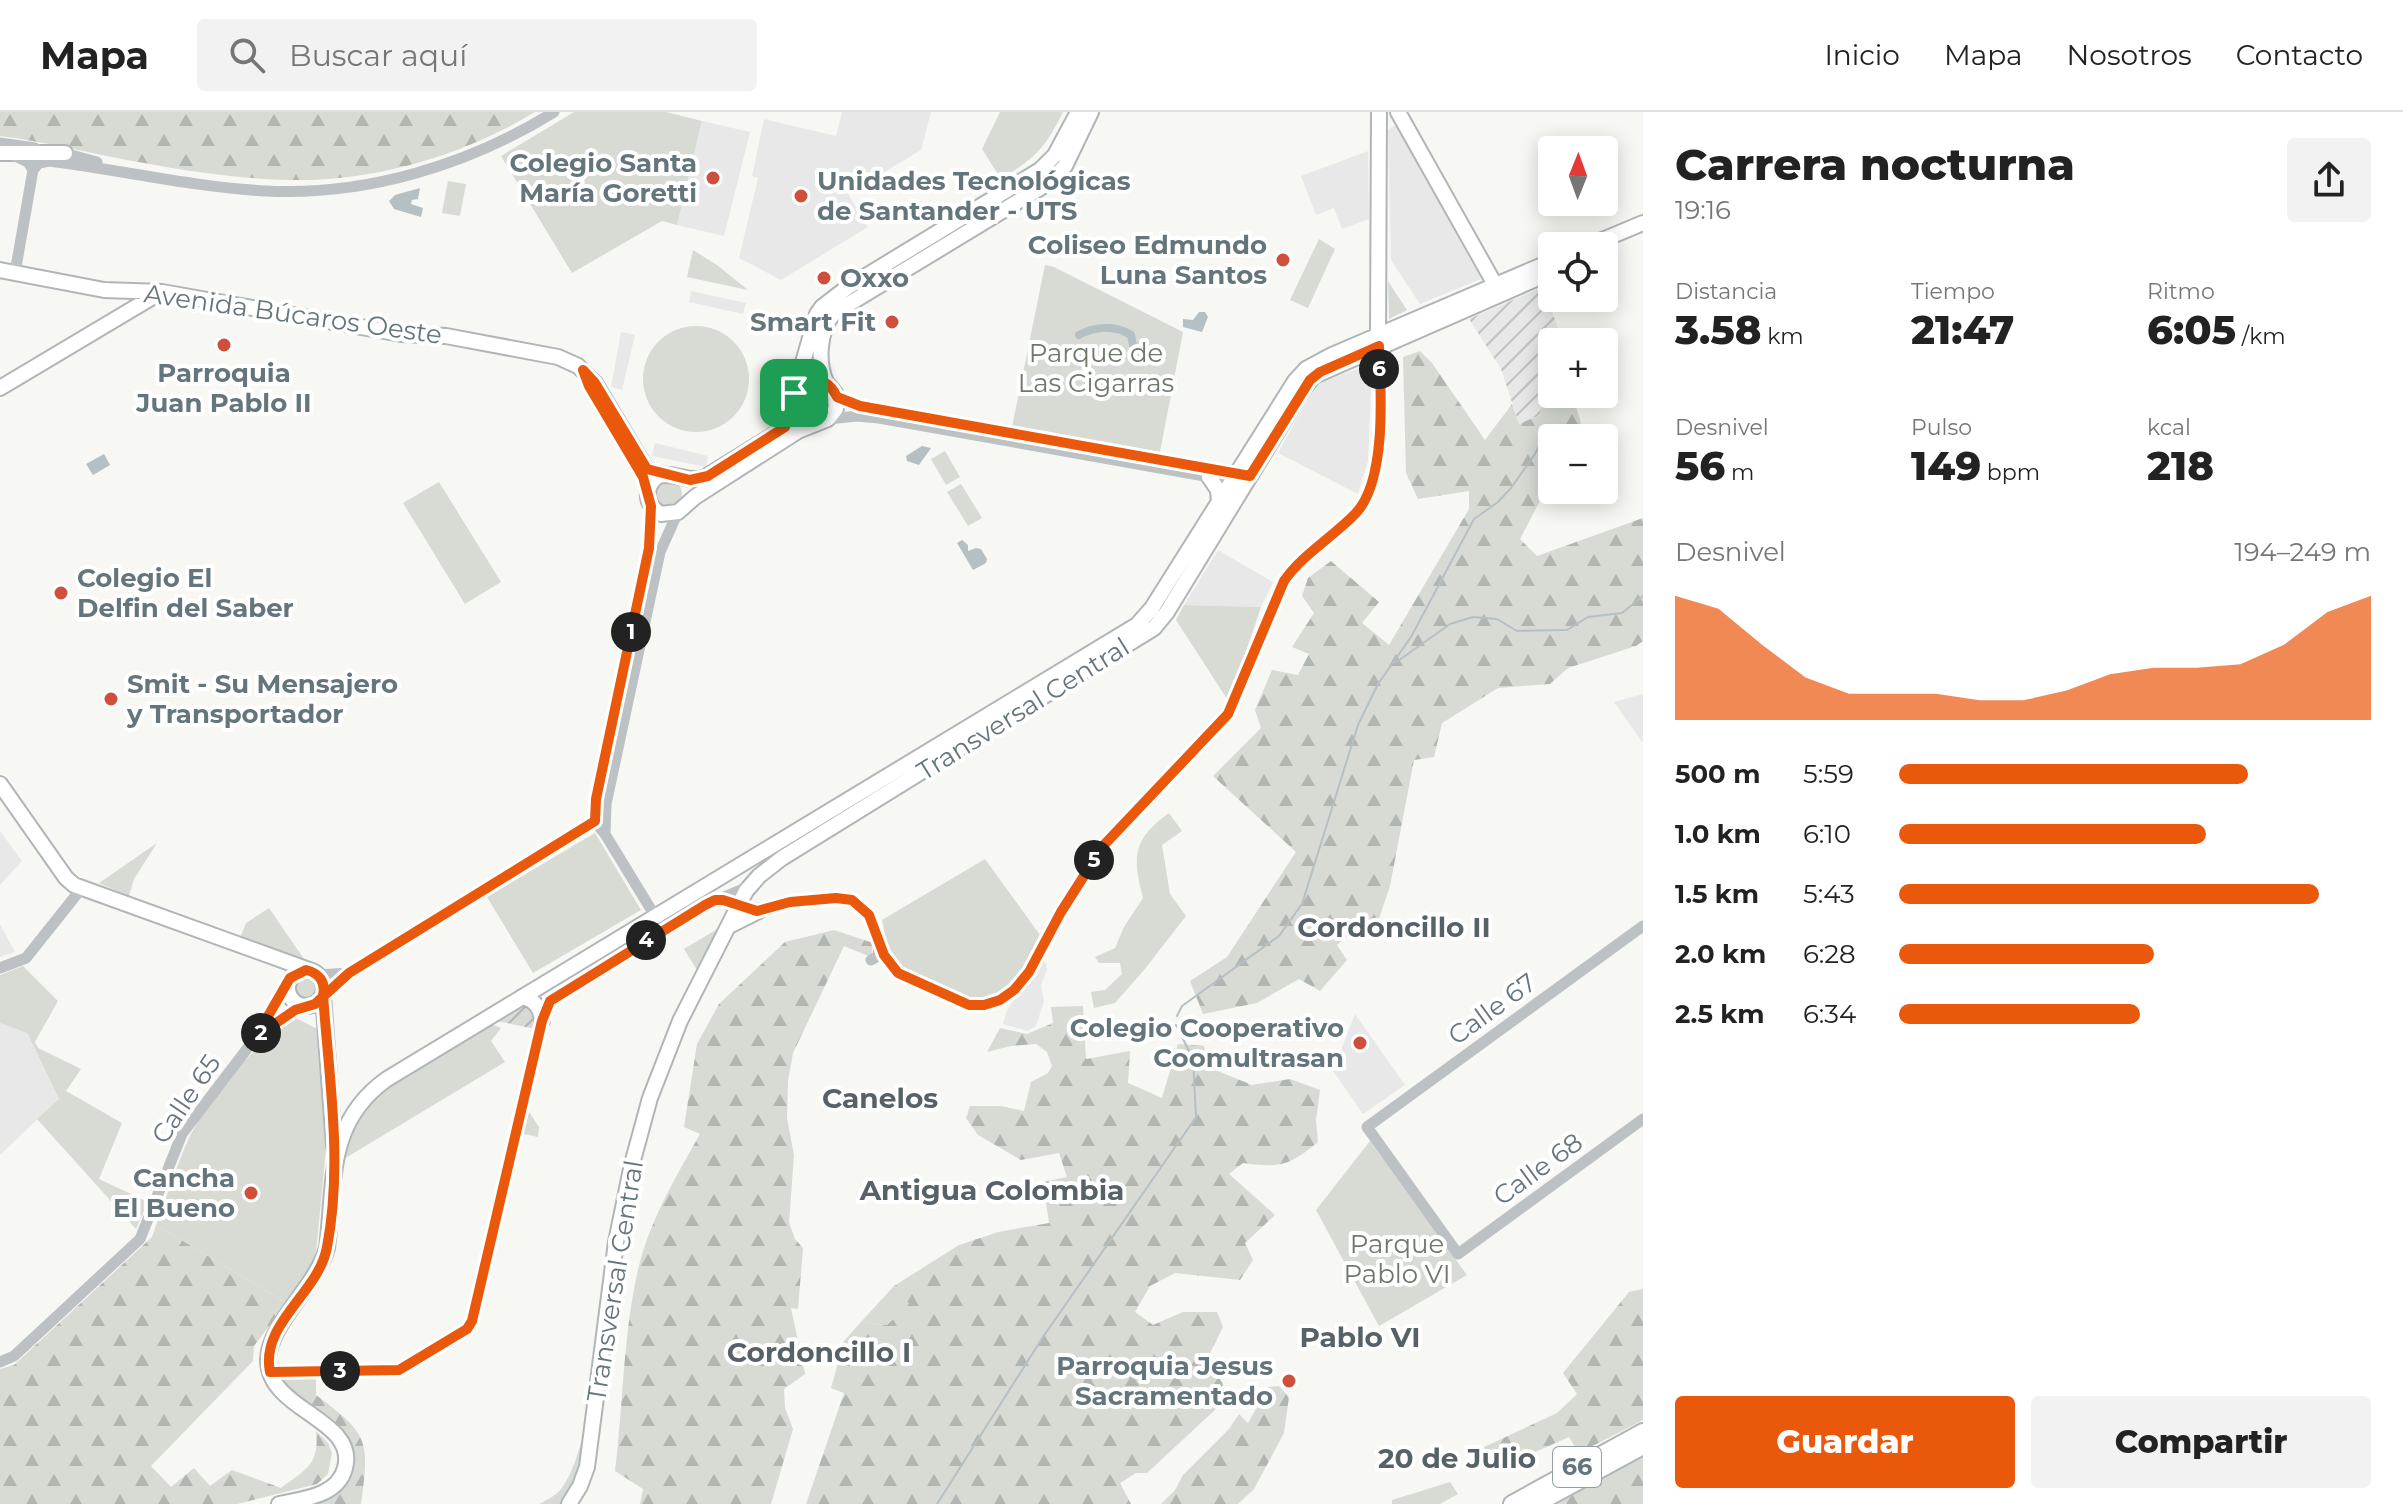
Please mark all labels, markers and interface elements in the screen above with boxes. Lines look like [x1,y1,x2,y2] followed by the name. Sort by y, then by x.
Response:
[197,19,757,91] search box
[40,32,149,79] text: Mapa
[225,33,269,77] icon: search
[289,37,467,74] text: Buscar aquí
[1824,38,1900,72] text: Inicio
[1944,38,2023,72] text: Mapa
[2067,38,2192,72] text: Nosotros
[2236,38,2363,72] text: Contacto
[1538,136,1618,216] north arrow
[1538,136,1618,504] map controls
[1675,137,2075,191] text: Carrera nocturna
[2287,138,2371,222] button: share
[510,147,697,209] place label: Colegio Santa María Goretti
[817,165,1131,227] place label: Unidades Tecnológicas de Santander - UTS
[704,169,722,187] marker: Colegio Santa María Goretti
[792,187,810,205] marker: Unidades Tecnológicas de Santander - UTS
[1675,194,1731,226] text: 19:16
[1028,229,1267,291] place label: Coliseo Edmundo Luna Santos
[1538,232,1618,312] button: locate
[1274,251,1292,269] marker: Coliseo Edmundo Luna Santos
[840,262,909,294] place label: Oxxo
[815,269,833,287] marker: Oxxo
[142,277,444,351] street label: Avenida Búcaros Oeste
[1675,278,1777,305] text: Distancia
[1911,278,1995,305] text: Tiempo
[2147,278,2215,305] text: Ritmo
[1675,305,1761,354] text: 3.58
[1911,305,2014,354] text: 21:47
[2147,305,2236,354] text: 6:05
[750,306,876,338] place label: Smart Fit
[883,313,901,331] marker: Smart Fit
[1761,323,1804,350] text: km
[2236,323,2286,350] text: /km
[1538,328,1618,408] button: +
[215,336,233,354] marker: Parroquia Juan Pablo II
[1018,337,1174,399] park label: Parque de Las Cigarras
[1359,349,1399,389] pin: 6
[1372,355,1386,382] text: 6
[135,357,312,419] place label: Parroquia Juan Pablo II
[760,359,828,427] pin
[772,371,816,415] icon: arrive
[1675,414,1769,441] text: Desnivel
[1911,414,1972,441] text: Pulso
[2147,414,2191,441] text: kcal
[1538,424,1618,504] button: −
[1675,441,1725,490] text: 56
[1911,441,1981,490] text: 149
[2147,441,2214,490] text: 218
[1725,459,1754,486] text: m
[1981,459,2040,486] text: bpm
[1675,536,1786,568] text: Desnivel
[2234,536,2371,568] text: 194–249 m
[77,562,294,624] place label: Colegio El Delfin del Saber
[52,584,70,602] marker: Colegio El Delfin del Saber
[611,612,651,652] pin: 1
[627,618,635,645] text: 1
[911,631,1135,787] street label: Transversal Central
[126,668,398,730] place label: Smit - Su Mensajero y Transportador
[102,690,120,708] marker: Smit - Su Mensajero y Transportador
[1675,758,1760,790] text: 500 m
[1803,758,1854,790] text: 5:59
[1675,818,1761,850] text: 1.0 km
[1803,818,1851,850] text: 6:10
[1074,840,1114,880] pin: 5
[1087,846,1101,873] text: 5
[1675,878,1759,910] text: 1.5 km
[1803,878,1855,910] text: 5:43
[1297,910,1491,944] district label: Cordoncillo II
[626,920,666,960] pin: 4
[638,926,654,953] text: 4
[1675,938,1766,970] text: 2.0 km
[1803,938,1856,970] text: 6:28
[1442,966,1542,1052] street label: Calle 67
[1675,998,1764,1030] text: 2.5 km
[1803,998,1856,1030] text: 6:34
[1070,1012,1344,1074] place label: Colegio Cooperativo Coomultrasan
[241,1013,281,1053] pin: 2
[255,1019,267,1046] text: 2
[1351,1034,1369,1052] marker: Colegio Cooperativo Coomultrasan
[145,1048,227,1150] street label: Calle 65
[822,1081,938,1115] district label: Canelos
[1487,1126,1589,1212] street label: Calle 68
[580,1158,650,1404] street label: Transversal Central
[113,1162,235,1224] place label: Cancha El Bueno
[859,1173,1124,1207] district label: Antigua Colombia
[242,1184,260,1202] marker: Cancha El Bueno
[1344,1228,1450,1290] park label: Parque Pablo VI
[1299,1320,1421,1354] district label: Pablo VI
[727,1335,911,1369] district label: Cordoncillo I
[1056,1350,1273,1412] place label: Parroquia Jesus Sacramentado
[320,1351,360,1391] pin: 3
[333,1357,347,1384] text: 3
[1280,1372,1298,1390] marker: Parroquia Jesus Sacramentado
[1675,1396,2015,1488] button: Guardar
[2031,1396,2371,1488] button: Compartir
[1378,1441,1536,1475] district label: 20 de Julio
[1553,1447,1601,1487] road number: 66

